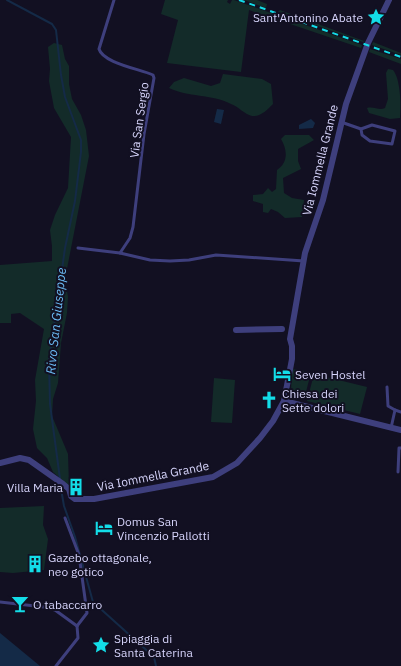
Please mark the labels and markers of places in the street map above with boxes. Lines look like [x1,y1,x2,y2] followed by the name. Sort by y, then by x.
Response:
[366,7,386,27] place icon: Sant'Antonino Abate
[253,10,363,25] place label: Sant'Antonino Abate
[272,364,292,384] hotel icon: Seven Hostel
[295,367,366,382] place label: Seven Hostel
[282,386,344,415] place label: Chiesa dei Sette dolori
[259,390,279,410] church icon: Chiesa dei Sette dolori
[66,477,86,497] building icon: Villa Maria
[7,480,64,495] place label: Villa Maria
[117,514,210,543] place label: Domus San Vincenzio Pallotti
[94,518,114,538] hotel icon: Domus San Vincenzio Pallotti
[48,550,152,579] place label: Gazebo ottagonale, neo gotico
[25,554,45,574] building icon: Gazebo ottagonale, neo gotico
[10,594,30,614] bar icon: O tabaccarro
[33,597,102,612] place label: O tabaccarro
[114,631,193,660] place label: Spiaggia di Santa Caterina
[91,635,111,655] place icon: Spiaggia di Santa Caterina

